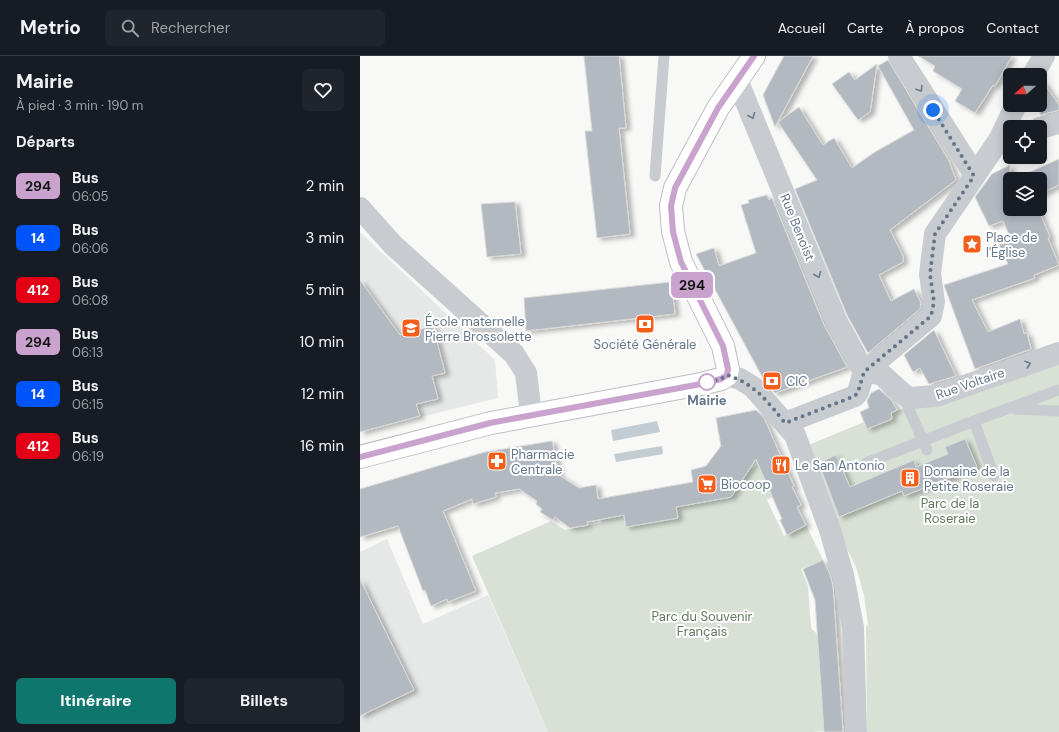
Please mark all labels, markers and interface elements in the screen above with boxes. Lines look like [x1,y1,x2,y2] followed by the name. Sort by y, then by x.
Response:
[105,10,385,46] search box
[20,15,81,40] text: Metrio
[119,17,141,39] icon: search
[151,18,230,38] text: Rechercher
[778,19,825,37] text: Accueil
[847,19,883,37] text: Carte
[905,19,964,37] text: À propos
[986,19,1039,37] text: Contact
[1003,68,1047,112] north arrow
[1003,68,1047,216] map controls
[16,69,74,94] text: Mairie
[302,69,344,111] button: heart
[915,85,923,92] one-way arrow
[16,97,143,114] text: À pied · 3 min · 190 m
[923,100,943,120] your location
[748,112,756,119] one-way arrow
[1003,120,1047,164] button: locate
[16,132,75,152] text: Départs
[72,168,99,188] text: Bus
[1003,172,1047,216] button: layers
[306,176,344,196] text: 2 min
[25,177,51,195] text: 294
[72,188,109,205] text: 06:05
[776,191,819,263] street label: Rue Benoist
[72,220,99,240] text: Bus
[306,228,344,248] text: 3 min
[31,229,45,247] text: 14
[986,229,1037,261] place label: Place de l'Église
[961,233,983,255] place icon: Place de l'Église
[72,240,109,257] text: 06:06
[813,271,821,278] one-way arrow
[72,272,99,292] text: Bus
[669,272,715,298] line badge: 294
[679,276,705,294] text: 294
[305,280,344,300] text: 5 min
[27,281,49,299] text: 412
[72,292,108,309] text: 06:08
[425,312,532,345] place label: École maternelle Pierre Brossolette
[634,313,656,335] bank icon: Société Générale
[400,317,422,339] school or university icon: École maternelle Pierre Brossolette
[72,324,99,344] text: Bus
[299,332,344,352] text: 10 min
[25,333,51,351] text: 294
[594,336,696,353] place label: Société Générale
[72,344,103,361] text: 06:13
[1024,360,1031,368] one-way arrow
[933,364,1007,403] street label: Rue Voltaire
[761,370,783,392] bank icon: CIC
[698,373,716,391] marker: Mairie
[786,373,808,390] place label: CIC
[72,376,99,396] text: Bus
[301,384,344,404] text: 12 min
[31,385,45,403] text: 14
[687,392,727,409] place label: Mairie
[72,396,104,413] text: 06:15
[72,428,99,448] text: Bus
[300,436,344,456] text: 16 min
[27,437,49,455] text: 412
[511,446,575,478] place label: Pharmacie Centrale
[72,448,104,465] text: 06:19
[486,450,508,472] pharmacy icon: Pharmacie Centrale
[770,454,792,476] restaurant icon: Le San Antonio
[795,457,885,474] place label: Le San Antonio
[924,463,1014,495] place label: Domaine de la Petite Roseraie
[899,467,921,489] building icon: Domaine de la Petite Roseraie
[696,473,718,495] supermarket icon: Biocoop
[721,476,771,493] place label: Biocoop
[921,495,979,527] park label: Parc de la Roseraie
[652,608,753,640] park label: Parc du Souvenir Français
[16,678,176,724] button: Itinéraire
[184,678,344,724] button: Billets

